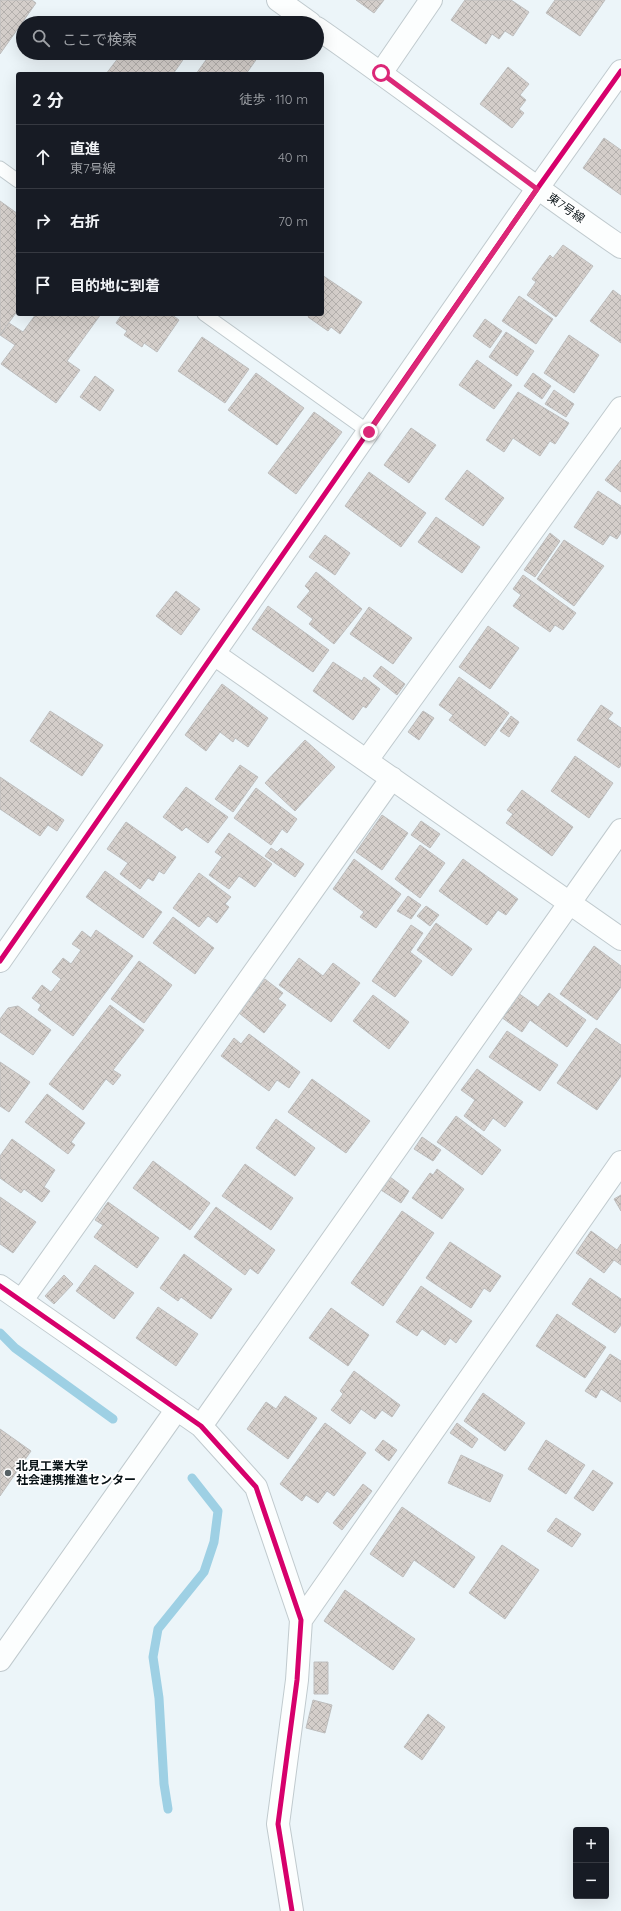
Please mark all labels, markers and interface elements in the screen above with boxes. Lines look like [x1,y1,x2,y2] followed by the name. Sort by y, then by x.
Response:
[16,16,324,60] search box
[30,27,52,49] icon: search
[62,30,137,49] text: ここで検索
[372,64,390,82] route start
[32,89,63,110] text: 2 分
[240,91,308,107] text: 徒歩 · 110 m
[70,139,100,158] text: 直進
[32,146,54,168] icon: ahead
[278,149,308,165] text: 40 m
[70,160,116,176] text: 東7号線
[545,189,588,226] street label: 東7号線
[32,210,54,232] icon: right
[70,212,100,231] text: 右折
[278,213,308,229] text: 70 m
[32,274,54,296] icon: arrive
[70,276,160,295] text: 目的地に到着
[360,423,378,441] route end
[16,1458,136,1487] place label: 北見工業大学 社会連携推進センター
[3,1468,13,1478] marker: 北見工業大学 社会連携推進センター
[573,1827,609,1899] map controls
[573,1827,609,1863] button: +
[573,1863,609,1899] button: −

